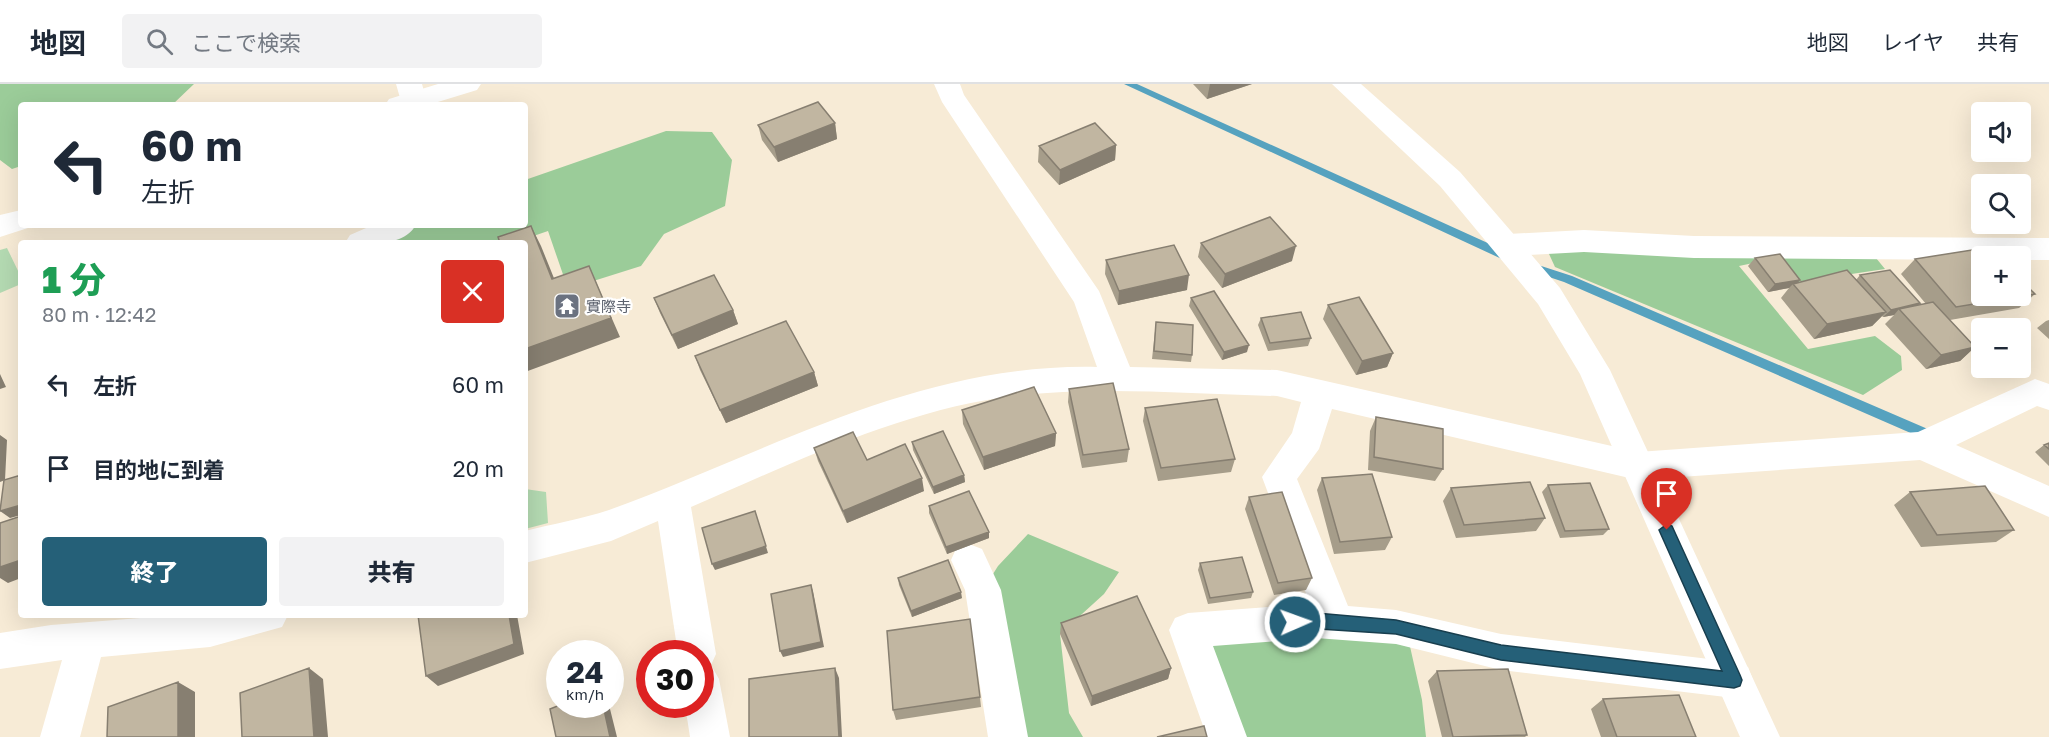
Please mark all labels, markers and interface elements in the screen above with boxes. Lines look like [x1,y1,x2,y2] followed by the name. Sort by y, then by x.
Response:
[122,14,542,68] search box
[143,25,176,58] icon: search
[30,26,86,59] text: 地図
[191,29,301,56] text: ここで検索
[1807,29,1849,55] text: 地図
[1882,29,1944,55] text: レイヤ
[1977,29,2019,55] text: 共有
[1971,102,2031,378] map controls
[1971,102,2031,162] button: sound
[141,120,242,170] text: 60 m
[42,126,120,204] icon: left
[1971,174,2031,234] button: search
[141,176,195,208] text: 左折
[1971,246,2031,306] button: +
[42,258,106,301] text: 1 分
[441,260,504,323] button: close
[552,291,582,321] temple icon: 實際寺
[586,297,631,315] place label: 實際寺
[42,302,156,326] text: 80 m · 12:42
[1971,318,2031,378] button: −
[42,368,75,401] icon: left
[452,371,504,398] text: 60 m
[93,372,137,399] text: 左折
[42,452,75,485] icon: arrive
[453,455,504,482] text: 20 m
[93,456,225,483] text: 目的地に到着
[1641,468,1692,530] pin
[1650,477,1683,510] icon: arrive
[42,537,267,606] button: 終了
[279,537,504,606] button: 共有
[1263,590,1327,654] position arrow
[636,640,714,718] speed limit sign: 30
[566,654,604,690] text: 24
[566,685,604,703] text: km/h

